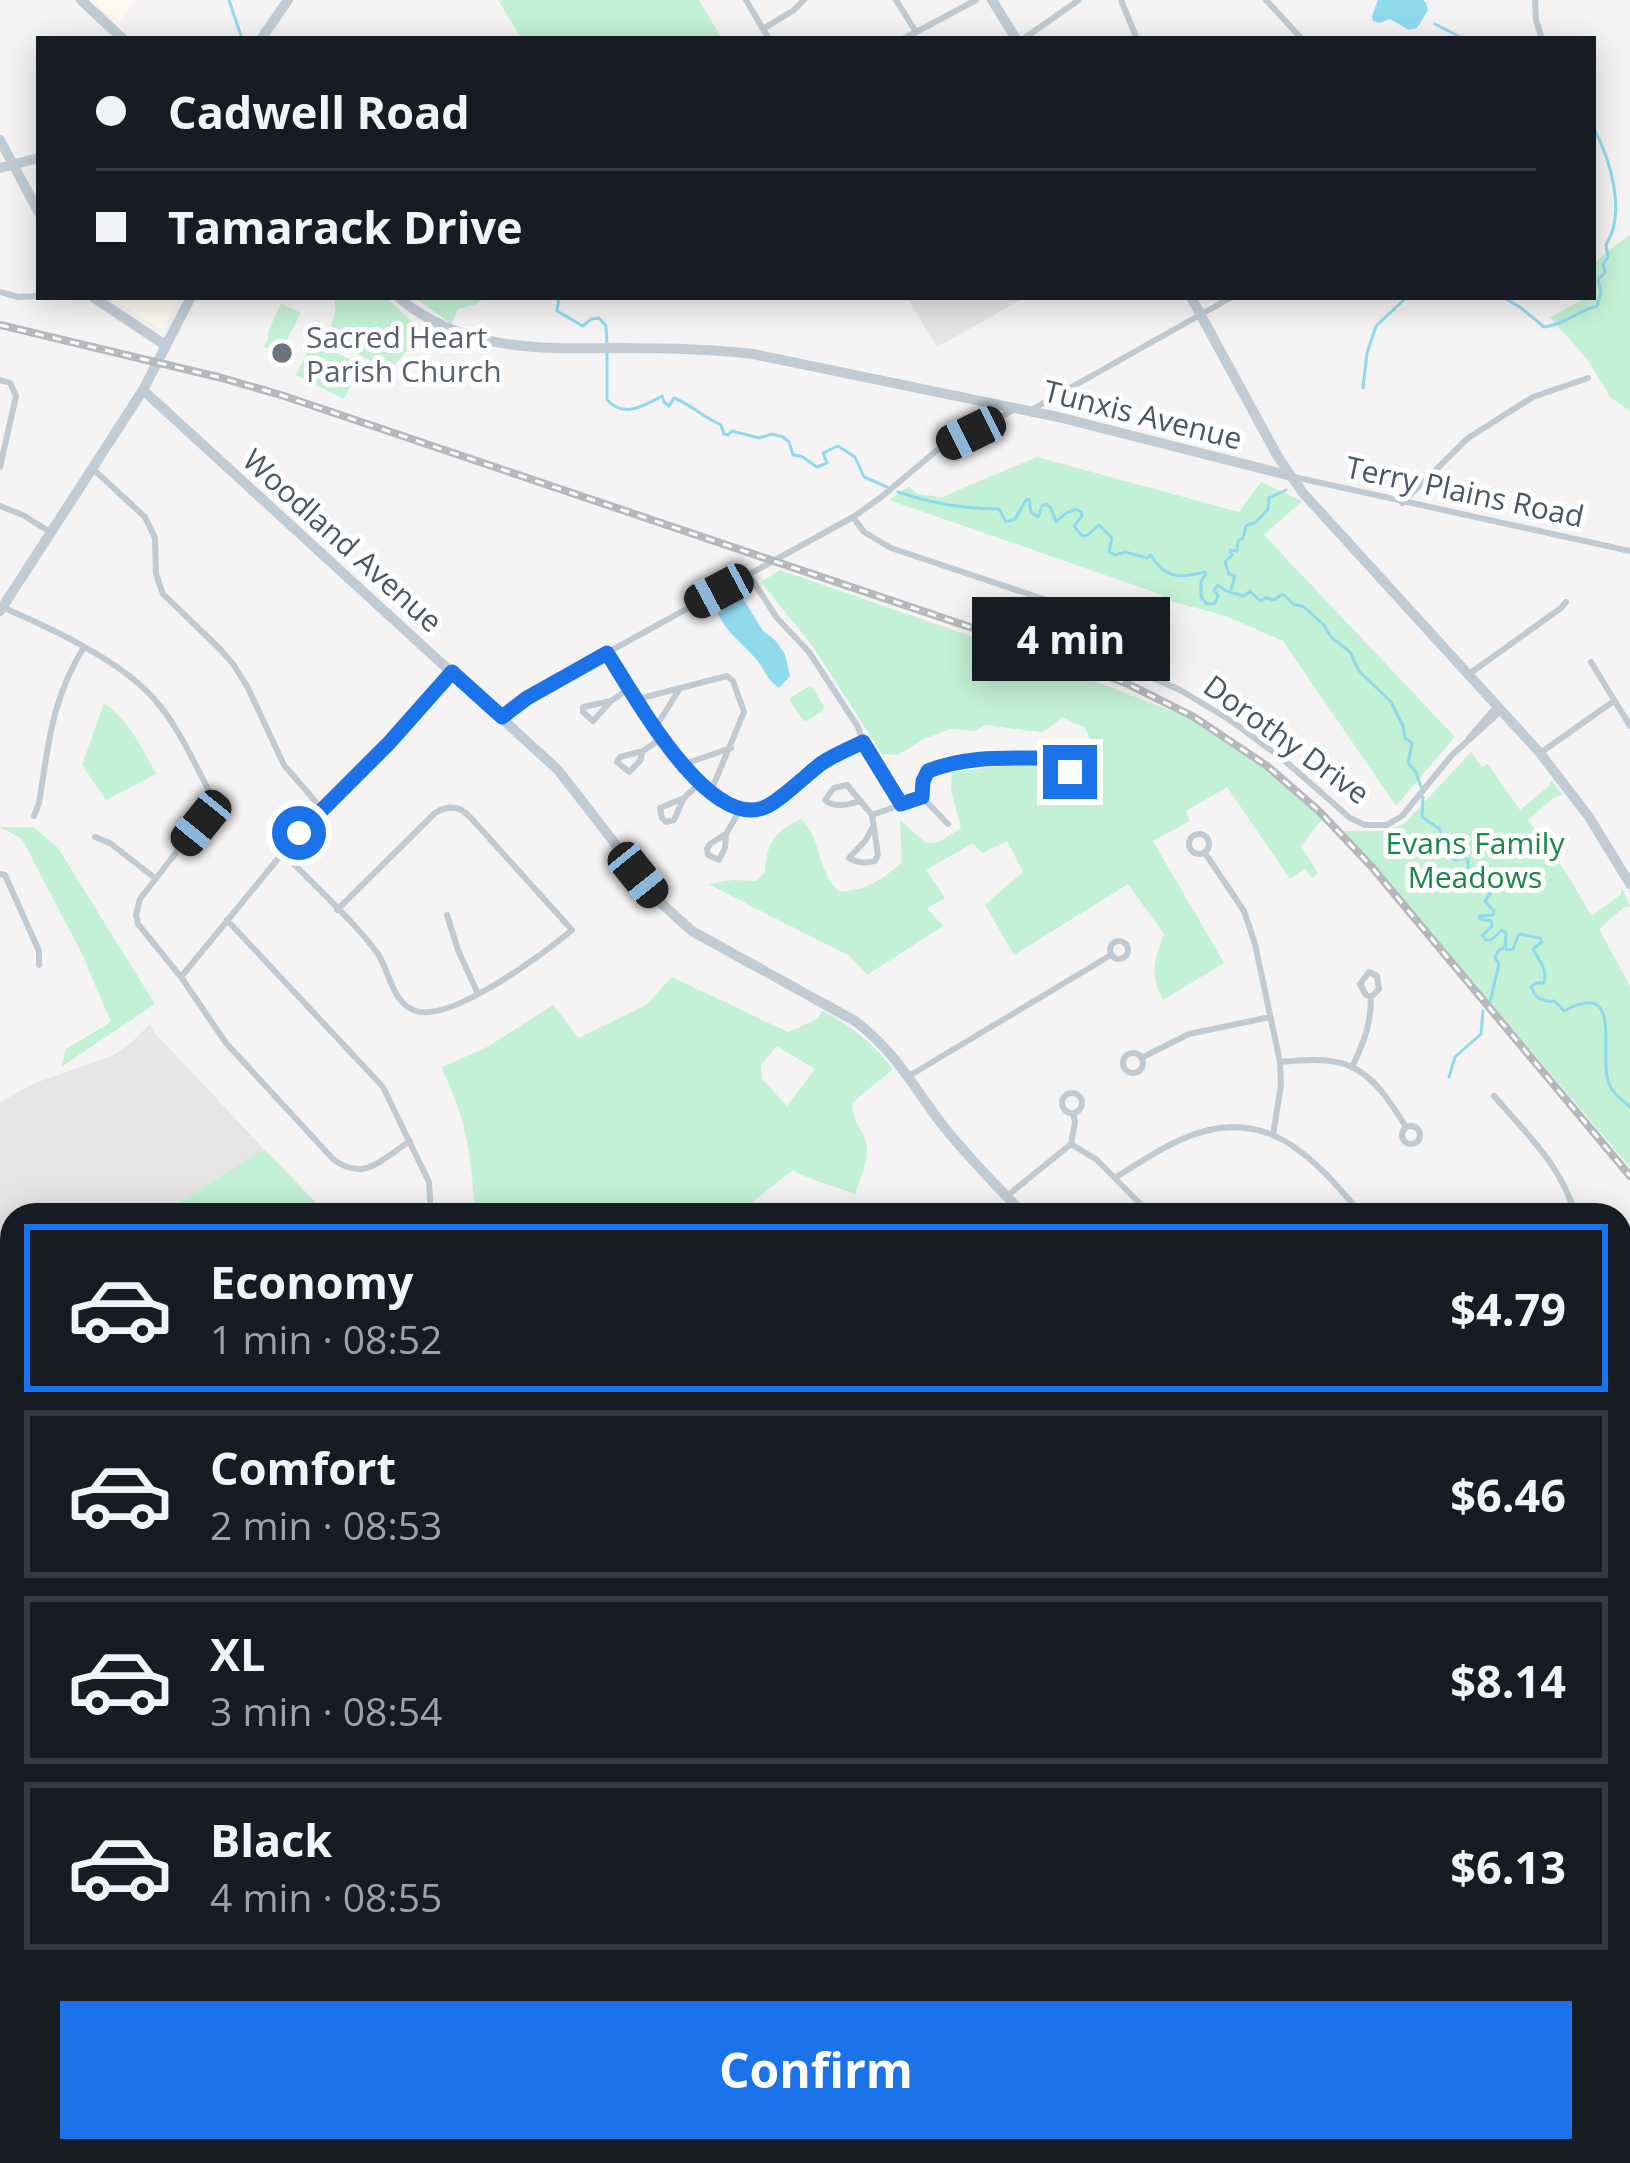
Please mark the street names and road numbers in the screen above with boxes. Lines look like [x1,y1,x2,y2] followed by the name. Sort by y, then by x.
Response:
[1039,370,1247,458] street label: Tunxis Avenue
[234,439,452,641] street label: Woodland Avenue
[1342,446,1588,536] street label: Terry Plains Road
[1196,665,1378,813] street label: Dorothy Drive

